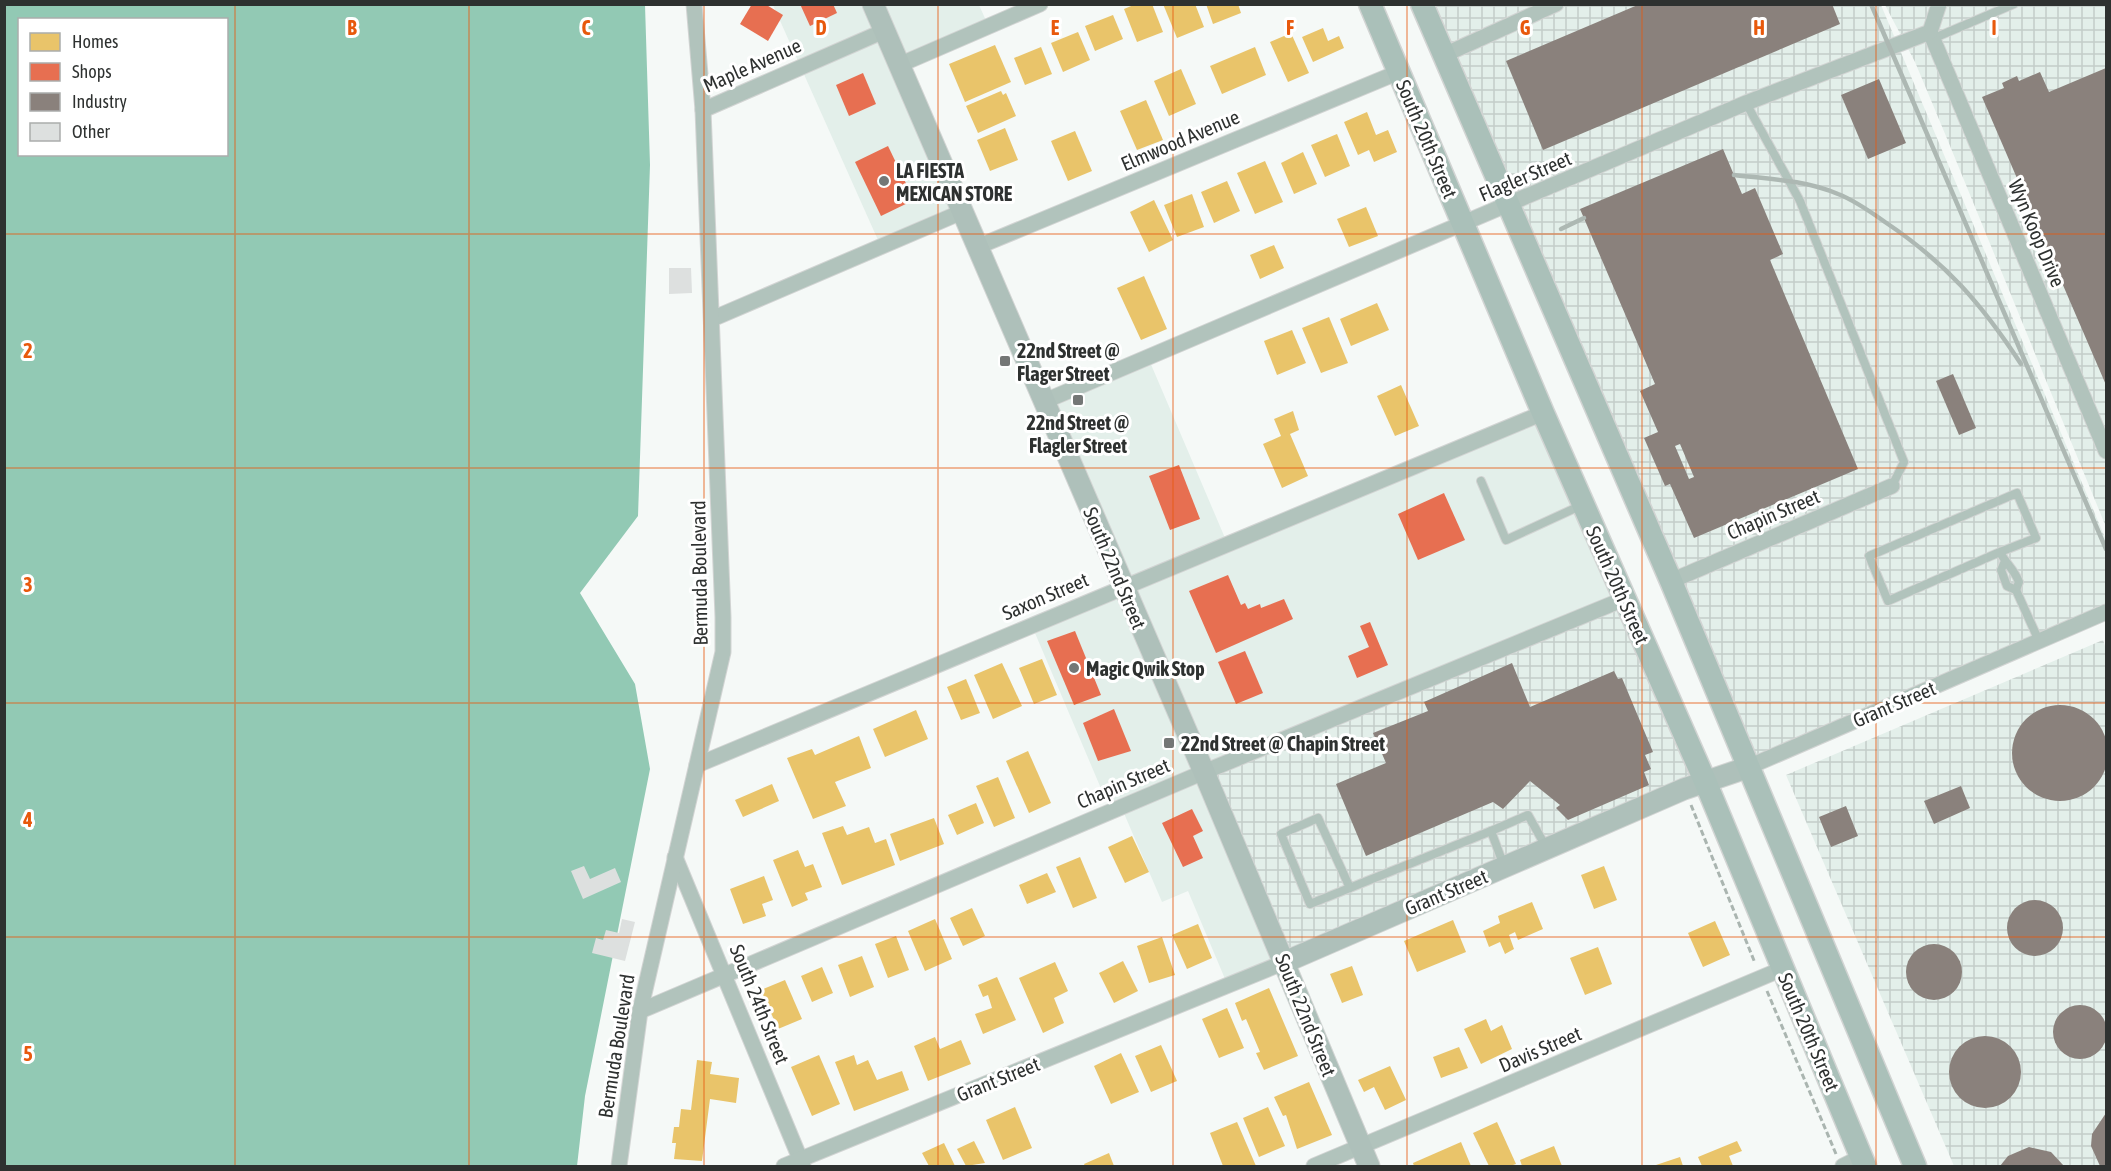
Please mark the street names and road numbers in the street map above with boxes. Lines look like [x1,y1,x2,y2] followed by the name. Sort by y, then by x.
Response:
[700,33,804,97] street label: Maple Avenue
[1392,76,1462,202] street label: South 20th Street
[1117,105,1243,175] street label: Elmwood Avenue
[1475,146,1575,206] street label: Flagler Street
[2004,176,2070,290] street label: Wyn Koop Drive
[1723,484,1823,544] street label: Chapin Street
[686,500,712,646] street label: Bermuda Boulevard
[1079,504,1151,633] street label: South 22nd Street
[1582,523,1654,648] street label: South 20th Street
[998,567,1092,624] street label: Saxon Street
[1849,676,1939,732] street label: Grant Street
[1073,753,1173,813] street label: Chapin Street
[1401,864,1491,920] street label: Grant Street
[726,941,794,1067] street label: South 24th Street
[1271,950,1341,1080] street label: South 22nd Street
[1774,969,1844,1095] street label: South 20th Street
[593,972,639,1120] street label: Bermuda Boulevard
[1495,1021,1585,1077] street label: Davis Street
[953,1052,1043,1106] street label: Grant Street

